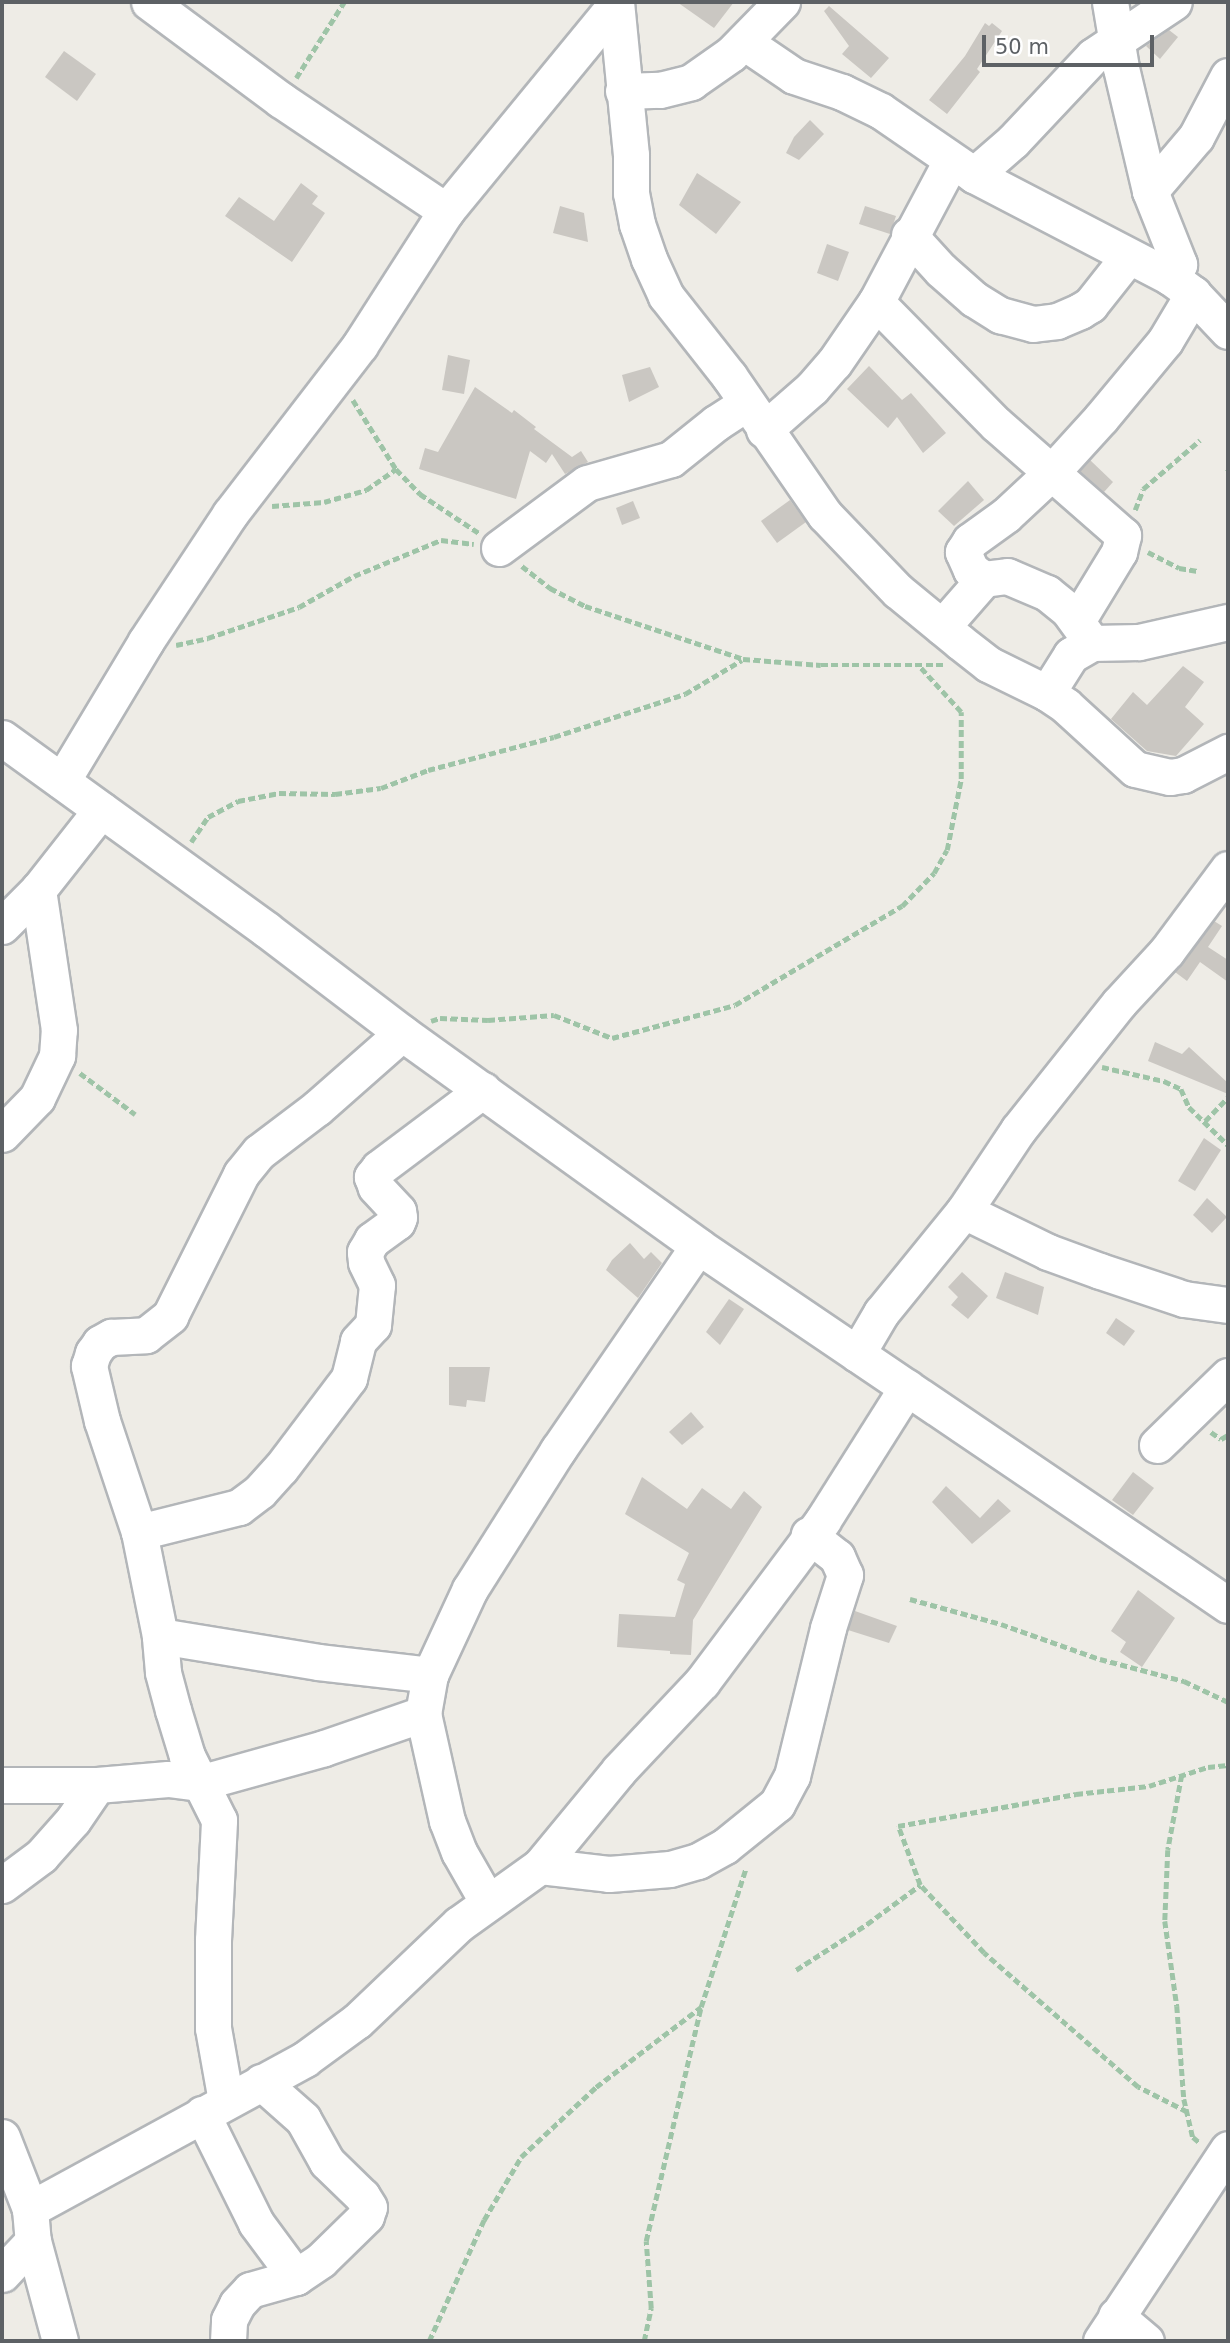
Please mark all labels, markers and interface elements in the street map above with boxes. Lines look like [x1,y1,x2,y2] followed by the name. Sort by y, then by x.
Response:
[985,21,1156,65] scale bar
[995,35,1049,59] text: 50 m

